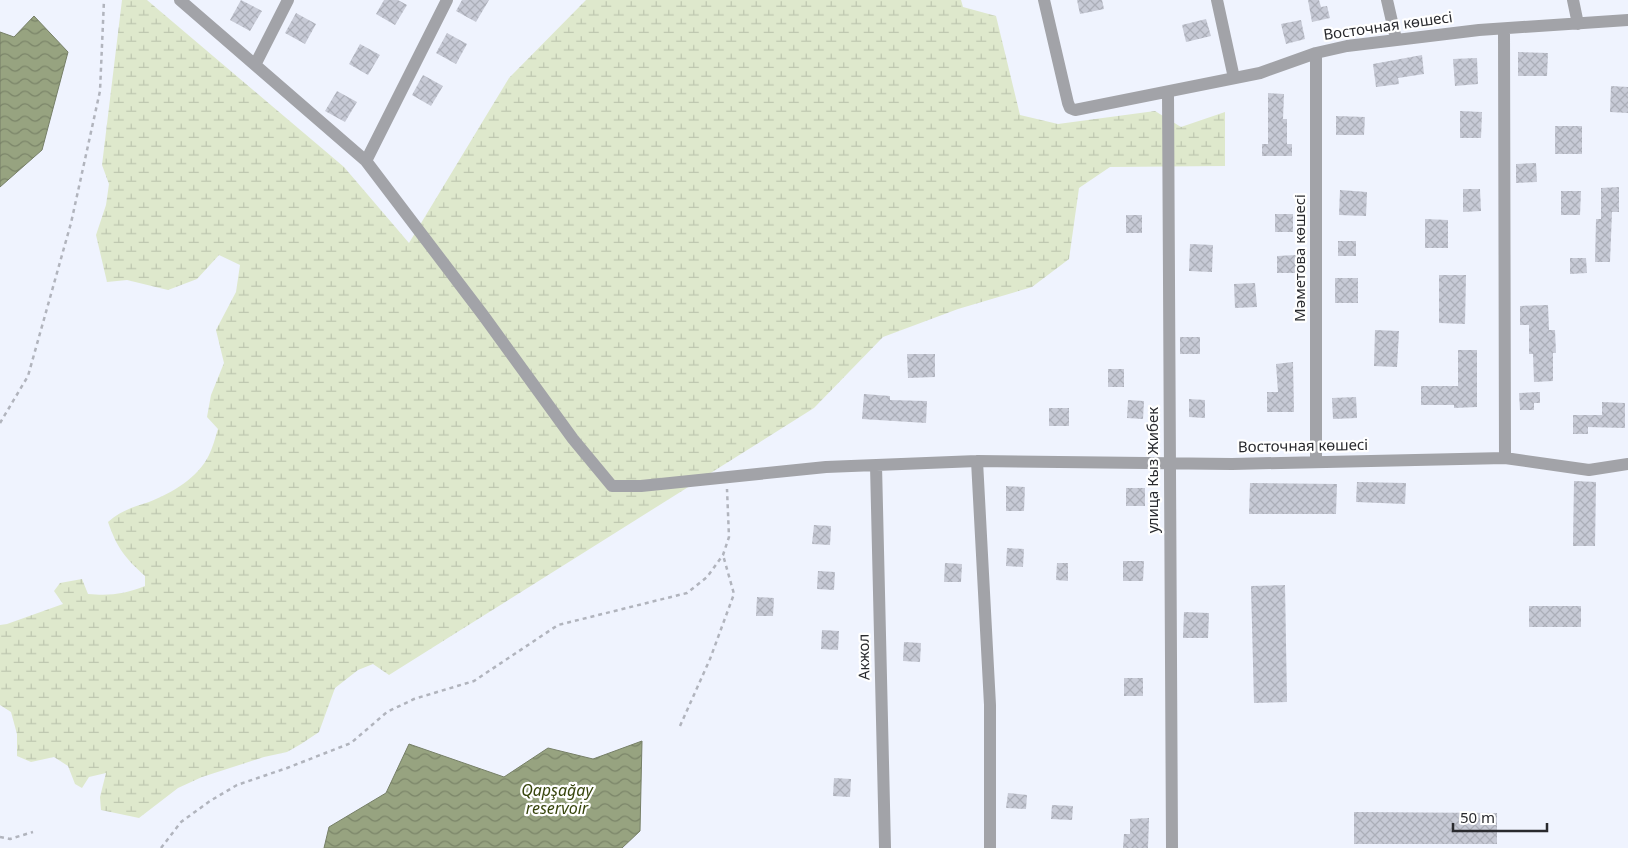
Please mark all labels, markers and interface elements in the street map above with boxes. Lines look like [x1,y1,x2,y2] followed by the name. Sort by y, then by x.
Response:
[1322,6,1454,44] street label: Восточная көшесі
[1289,194,1309,322] street label: Мәметова көшесі
[1142,407,1162,533] street label: улица Кыз Жибек
[1238,434,1368,456] street label: Восточная көшесі
[853,634,873,680] street label: Акжол
[521,779,594,819] water label: Qapşağay reservoir
[1453,800,1547,832] scale bar
[1460,807,1495,827] text: 50 m

